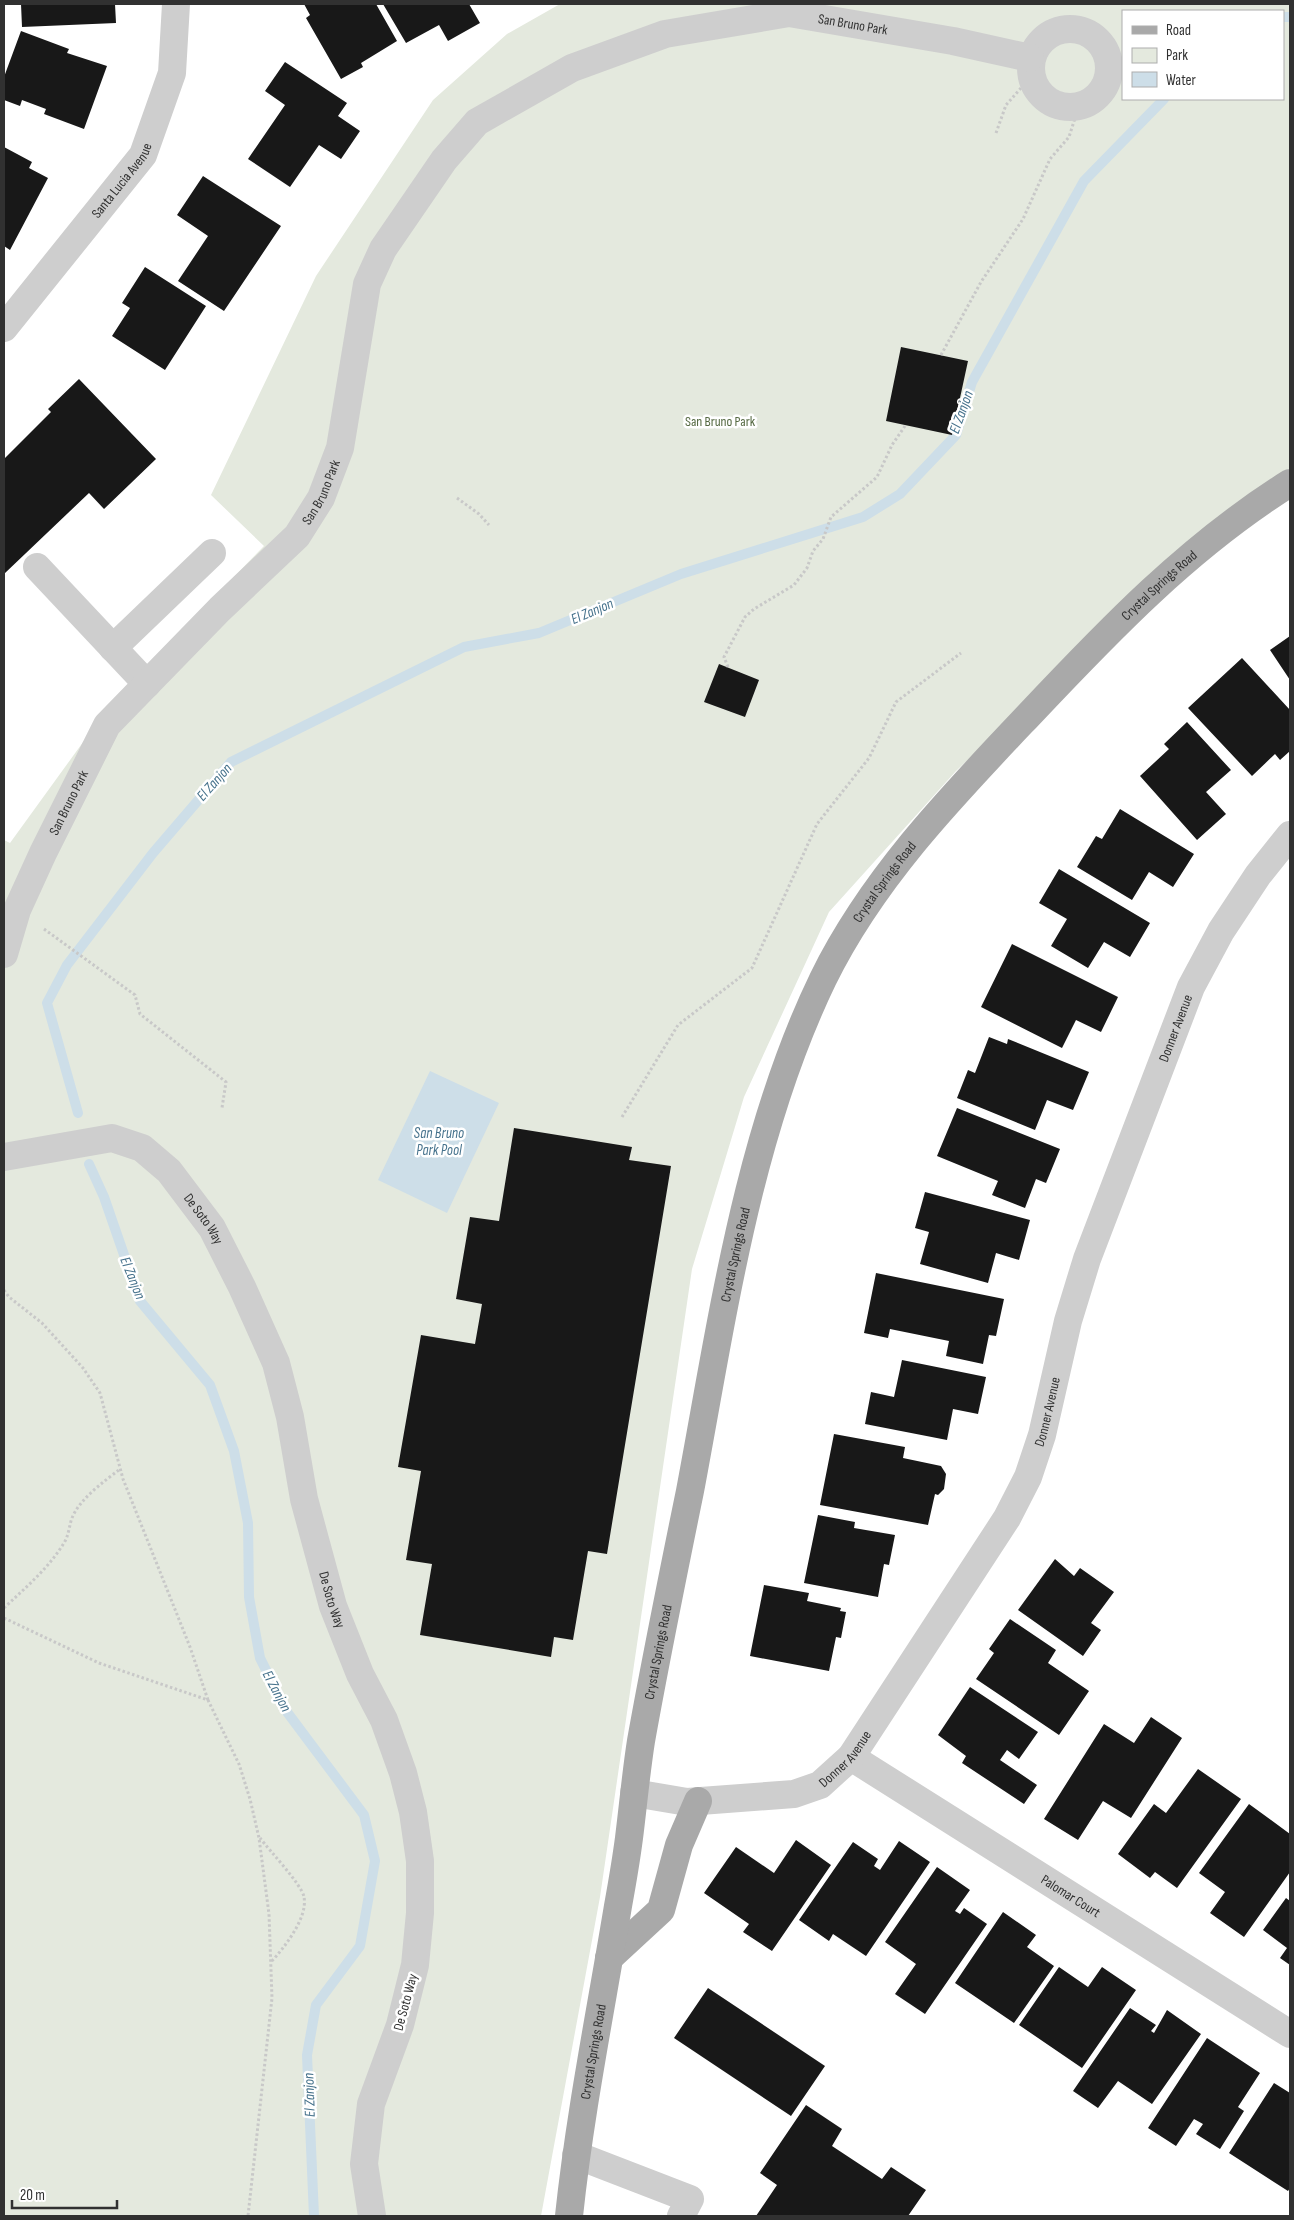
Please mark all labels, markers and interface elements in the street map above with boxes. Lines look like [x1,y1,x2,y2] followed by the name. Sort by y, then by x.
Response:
[817,10,890,39] street label: San Bruno Park
[1122,10,1284,100] legend
[1166,21,1191,40] text: Road
[1166,46,1188,65] text: Park
[1166,71,1197,90] text: Water
[88,141,156,222] street label: Santa Lucia Avenue
[945,388,978,436] water label: El Zanjon
[685,413,756,430] park label: San Bruno Park
[298,457,344,528] street label: San Bruno Park
[1118,547,1201,624] street label: Crystal Springs Road
[568,594,616,629] water label: El Zanjon
[193,760,236,805] water label: El Zanjon
[45,767,92,838] street label: San Bruno Park
[849,838,920,926] street label: Crystal Springs Road
[1155,992,1196,1064] street label: Donner Avenue
[414,1124,464,1160] water label: San Bruno Park Pool
[180,1190,227,1248] street label: De Soto Way
[717,1205,754,1303] street label: Crystal Springs Road
[115,1254,150,1302] water label: El Zanjon
[1031,1375,1064,1449] street label: Donner Avenue
[315,1570,349,1631] street label: De Soto Way
[641,1603,676,1701] street label: Crystal Springs Road
[258,1667,295,1715] water label: El Zanjon
[815,1727,875,1791] street label: Donner Avenue
[1038,1871,1103,1921] street label: Palomar Court
[390,1971,421,2032] street label: De Soto Way
[577,2003,610,2101] street label: Crystal Springs Road
[299,2073,320,2117] water label: El Zanjon
[12,2178,118,2210] scale bar
[20,2186,45,2205] text: 20 m

